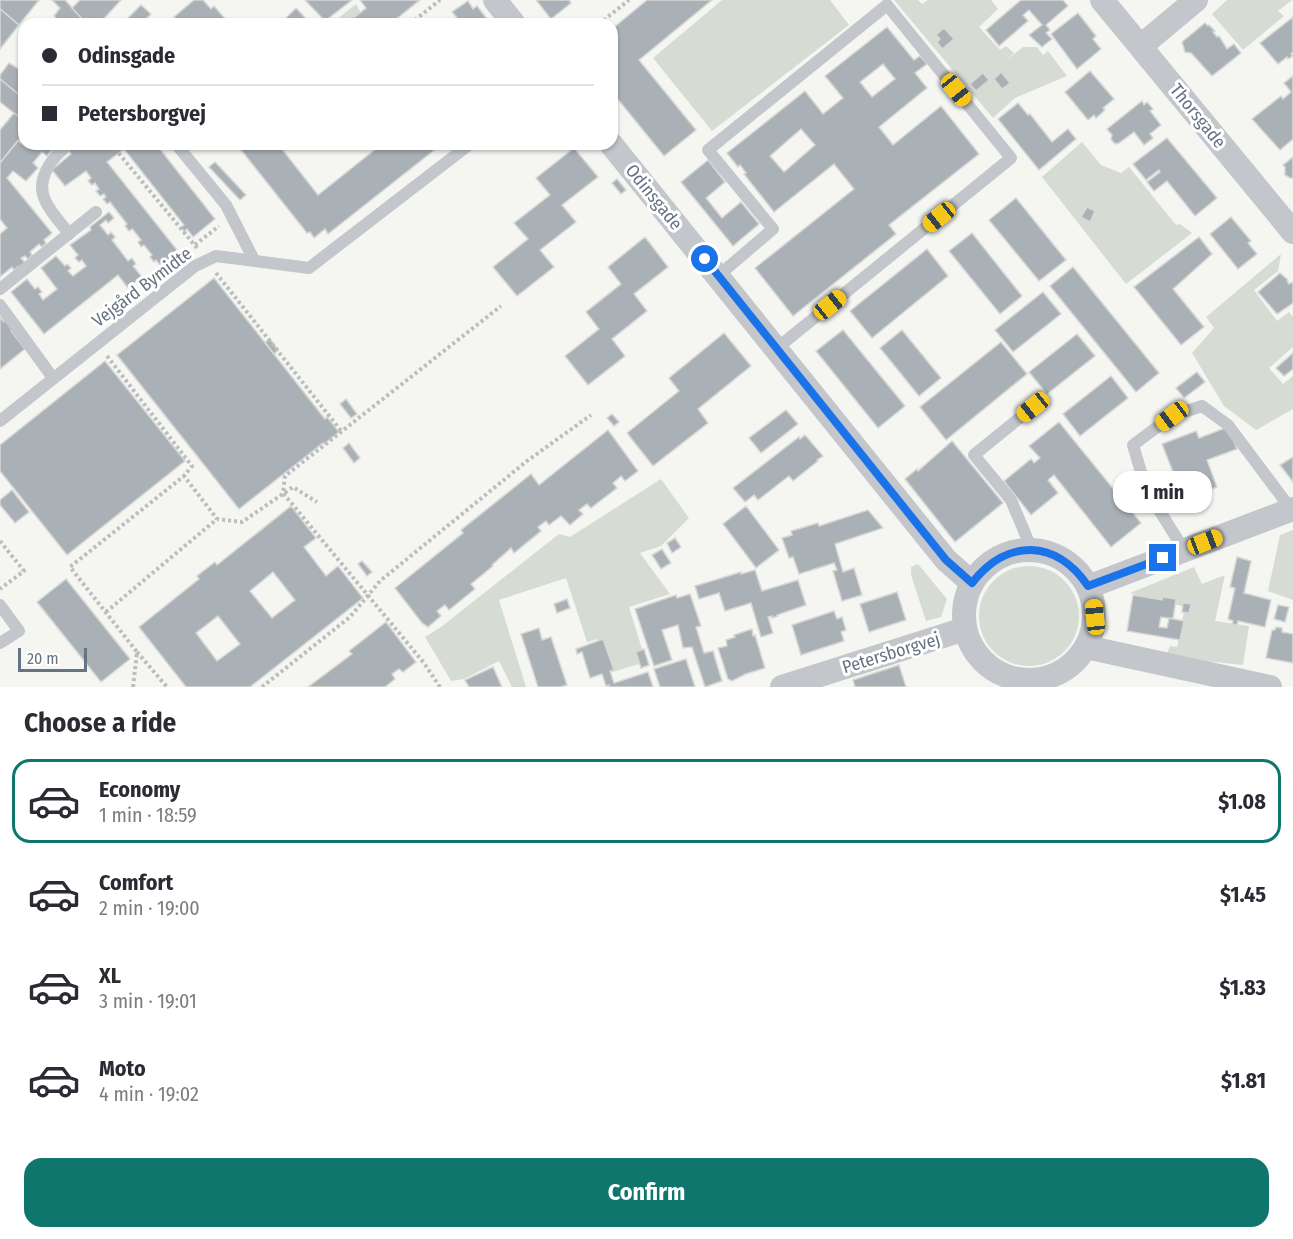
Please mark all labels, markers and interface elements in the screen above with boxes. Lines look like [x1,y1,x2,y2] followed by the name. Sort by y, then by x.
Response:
[78,42,175,69] text: Odinsgade
[938,70,974,110] car
[1165,79,1231,153] street label: Thorsgade
[78,100,206,127] text: Petersborgvej
[621,160,687,234] street label: Odinsgade
[919,199,959,235] car
[88,242,196,332] street label: Vejgård Bymidte
[691,245,718,272] route start
[810,287,850,323] car
[1013,389,1053,425] car
[1152,398,1192,434] car
[1114,471,1212,513] callout: 1 min
[1141,480,1184,504] text: 1 min
[1185,527,1225,557] car
[1149,544,1176,571] route end
[1084,598,1106,636] car
[840,628,942,678] street label: Petersborgvej
[18,645,87,672] scale bar
[27,649,58,668] text: 20 m
[24,707,176,739] text: Choose a ride
[27,774,81,828] icon: car
[99,776,180,803] text: Economy
[1218,788,1266,815] text: $1.08
[99,803,197,827] text: 1 min · 18:59
[27,867,81,921] icon: car
[99,869,173,896] text: Comfort
[1220,881,1266,908] text: $1.45
[99,896,200,920] text: 2 min · 19:00
[27,960,81,1014] icon: car
[99,962,121,989] text: XL
[1219,974,1266,1001] text: $1.83
[99,989,197,1013] text: 3 min · 19:01
[27,1053,81,1107] icon: car
[99,1055,146,1082] text: Moto
[1221,1067,1266,1094] text: $1.81
[99,1082,199,1106] text: 4 min · 19:02
[24,1158,1269,1227] button: Confirm

